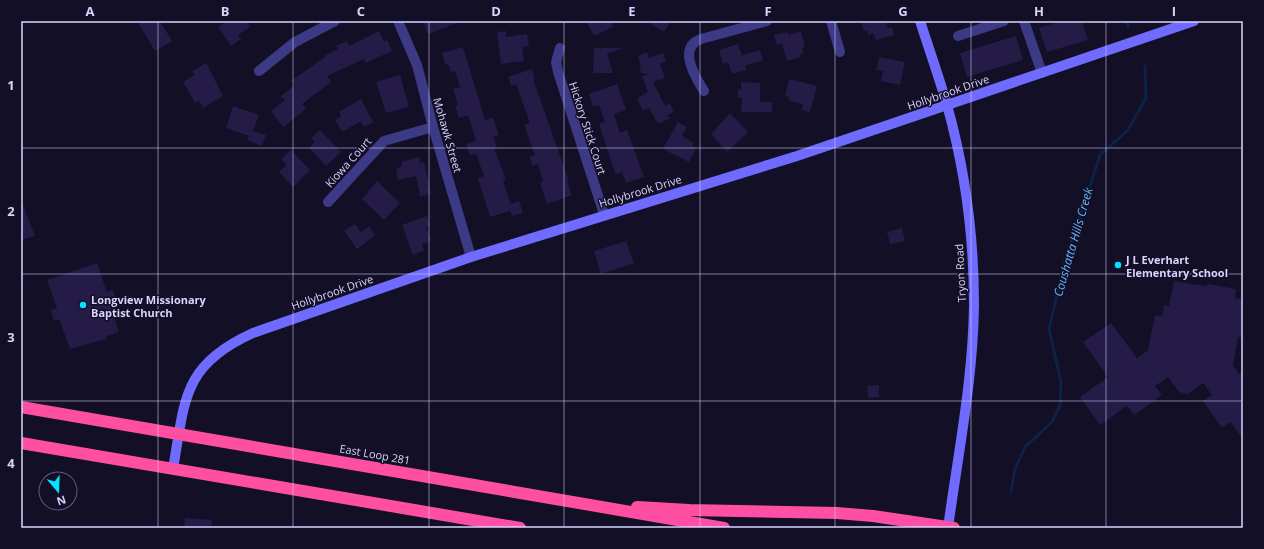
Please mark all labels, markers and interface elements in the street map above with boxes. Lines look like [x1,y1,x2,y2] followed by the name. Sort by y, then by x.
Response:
[86,2,95,20] text: A
[221,2,230,20] text: B
[357,2,365,20] text: C
[491,2,501,20] text: D
[628,2,636,20] text: E
[764,2,772,20] text: F
[898,2,908,20] text: G
[1034,2,1044,20] text: H
[1172,2,1176,20] text: I
[905,71,991,113] street label: Hollybrook Drive
[7,76,15,94] text: 1
[566,80,610,176] street label: Hickory Stick Court
[430,96,466,174] street label: Mohawk Street
[322,134,374,190] street label: Kiowa Court
[597,171,683,211] street label: Hollybrook Drive
[1049,184,1097,298] water label: Coushatta Hills Creek
[7,202,15,220] text: 2
[951,243,969,303] street label: Tryon Road
[1125,252,1228,280] place label: J L Everhart Elementary School
[1113,260,1123,270] marker: J L Everhart Elementary School
[289,271,375,313] street label: Hollybrook Drive
[91,292,207,320] place label: Longview Missionary Baptist Church
[78,300,88,310] marker: Longview Missionary Baptist Church
[7,328,15,346] text: 3
[338,440,412,468] street label: East Loop 281
[7,454,15,472] text: 4
[38,471,78,511] north arrow
[55,492,68,509] text: N

